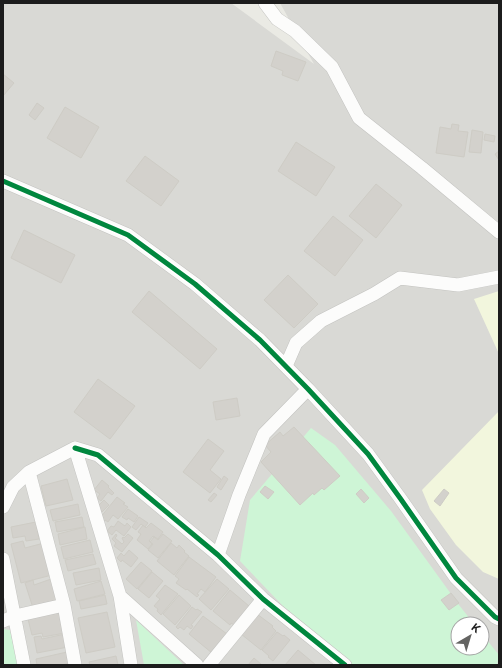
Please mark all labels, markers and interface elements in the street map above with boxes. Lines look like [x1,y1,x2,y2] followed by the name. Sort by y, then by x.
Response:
[450,616,490,656] north arrow
[469,620,484,636] text: K

